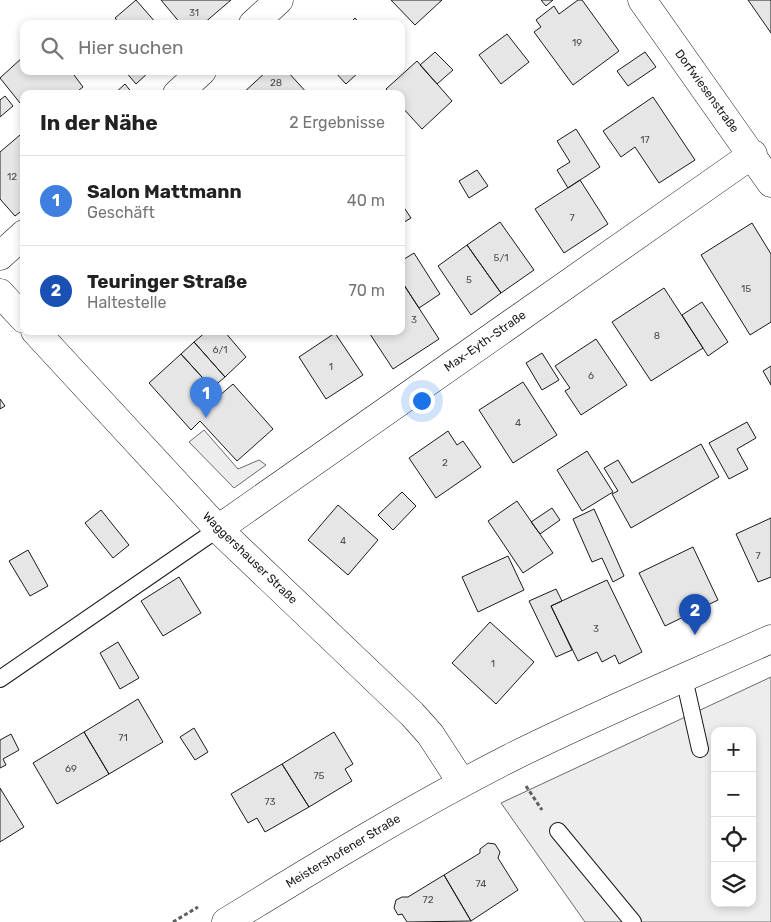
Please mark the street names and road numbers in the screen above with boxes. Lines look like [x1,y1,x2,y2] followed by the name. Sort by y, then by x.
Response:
[672,47,742,136] street label: Dorfwiesenstraße
[442,307,529,374] street label: Max-Eyth-Straße
[200,509,300,607] street label: Waggershauser Straße
[283,811,403,891] street label: Meistershofener Straße

